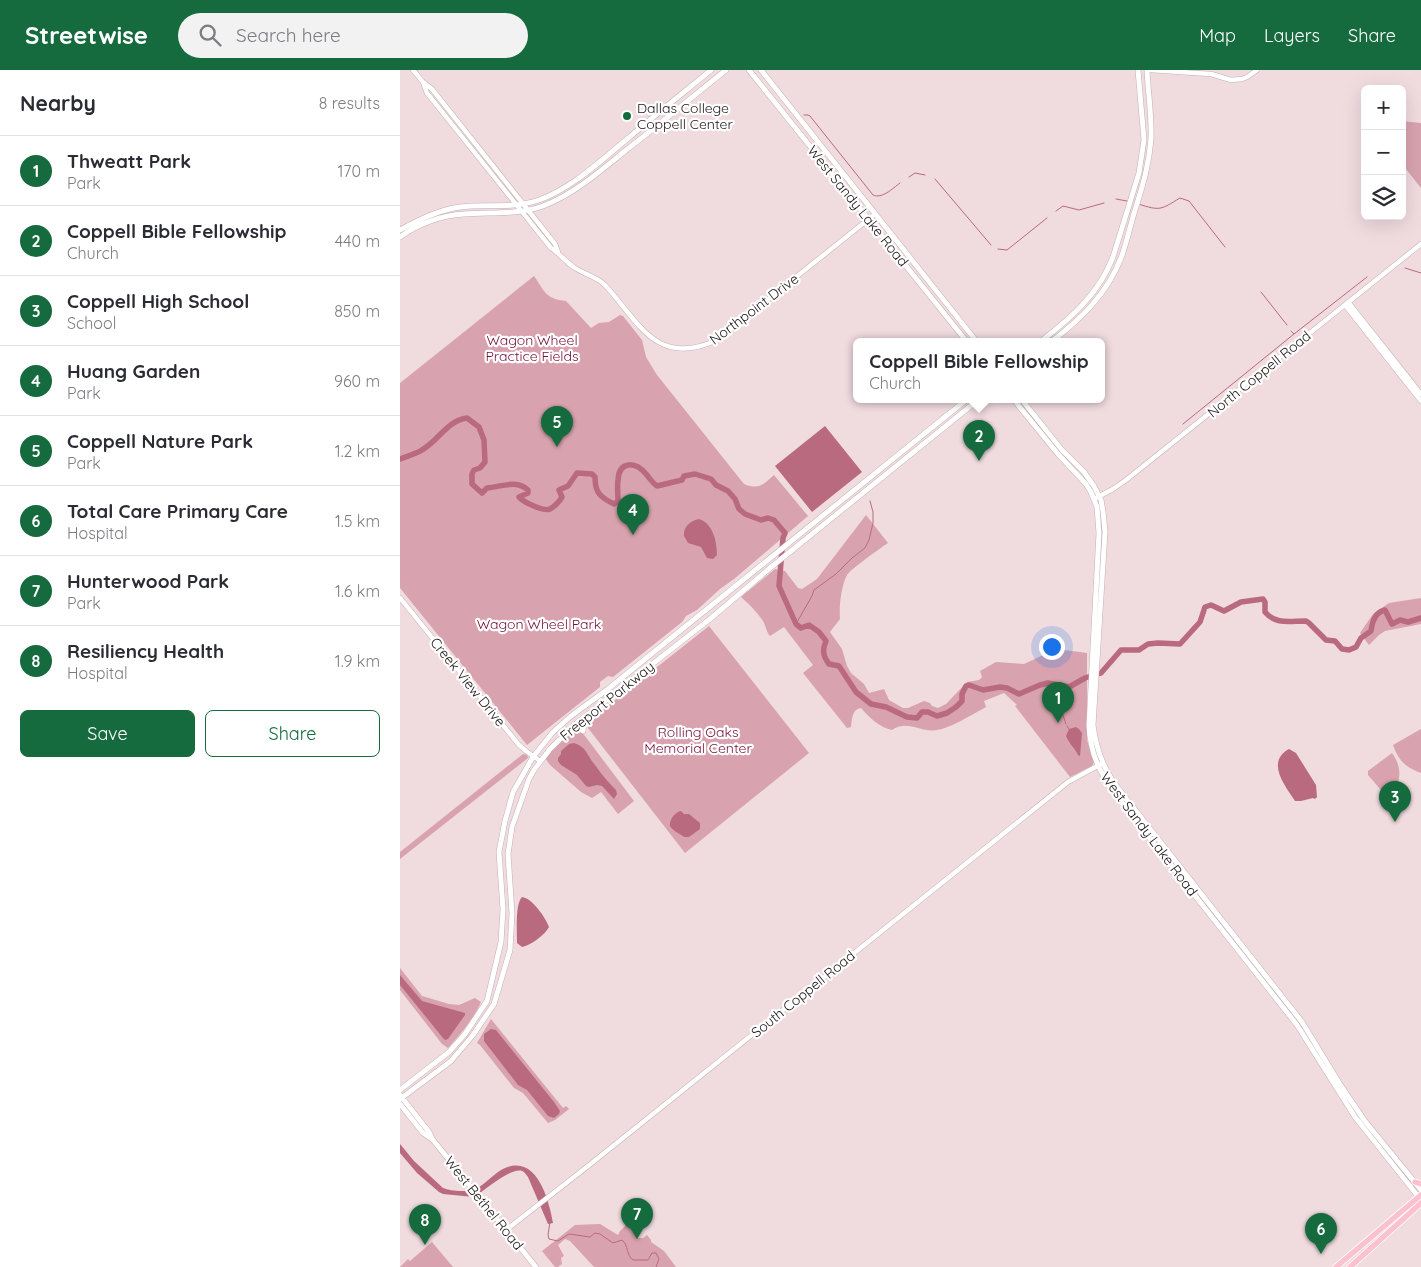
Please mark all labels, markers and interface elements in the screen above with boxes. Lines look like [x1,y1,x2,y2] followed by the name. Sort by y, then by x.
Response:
[178,13,528,58] search box
[25,20,148,50] text: Streetwise
[196,21,224,49] icon: search
[236,23,341,47] text: Search here
[1199,24,1236,47] text: Map
[1264,24,1320,47] text: Layers
[1348,24,1396,47] text: Share
[1361,85,1406,220] map controls
[1361,85,1406,130] button: +
[20,90,96,116] text: Nearby
[319,93,380,113] text: 8 results
[637,99,733,133] place label: Dallas College Coppell Center
[621,110,633,122] marker: Dallas College Coppell Center
[1361,130,1406,175] button: −
[804,142,912,270] street label: West Sandy Lake Road
[67,149,191,173] text: Thweatt Park
[33,161,39,181] text: 1
[337,161,380,181] text: 170 m
[67,173,101,193] text: Park
[1361,175,1406,220] button: layers
[67,219,287,243] text: Coppell Bible Fellowship
[31,231,41,251] text: 2
[335,231,380,251] text: 440 m
[67,243,119,263] text: Church
[706,270,802,348] street label: Northpoint Drive
[67,289,249,313] text: Coppell High School
[32,301,40,321] text: 3
[334,301,380,321] text: 850 m
[67,313,116,333] text: School
[1204,327,1314,421] street label: North Coppell Road
[486,331,579,365] park label: Wagon Wheel Practice Fields
[853,338,1105,403] popup
[869,349,1089,373] text: Coppell Bible Fellowship
[67,359,200,383] text: Huang Garden
[31,371,41,391] text: 4
[334,371,380,391] text: 960 m
[869,373,921,393] text: Church
[67,383,101,403] text: Park
[541,406,573,447] pin: 5
[963,420,995,461] pin: 2
[67,429,253,453] text: Coppell Nature Park
[31,441,41,461] text: 5
[335,441,380,461] text: 1.2 km
[67,453,101,473] text: Park
[617,494,649,535] pin: 4
[67,499,288,523] text: Total Care Primary Care
[32,511,40,531] text: 6
[335,511,380,531] text: 1.5 km
[67,523,128,543] text: Hospital
[67,569,229,593] text: Hunterwood Park
[32,581,40,601] text: 7
[335,581,380,601] text: 1.6 km
[67,593,101,613] text: Park
[477,615,601,633] park label: Wagon Wheel Park
[427,634,510,730] street label: Creek View Drive
[1039,634,1065,660] your location
[67,639,224,663] text: Resiliency Health
[32,651,40,671] text: 8
[335,651,380,671] text: 1.9 km
[556,657,658,745] street label: Freeport Parkway
[67,663,128,683] text: Hospital
[1042,682,1074,723] pin: 1
[20,710,195,757] button: Save
[205,710,380,757] button: Share
[644,723,752,757] park label: Rolling Oaks Memorial Center
[1096,768,1202,900] street label: West Sandy Lake Road
[1379,781,1411,822] pin: 3
[747,947,859,1041] street label: South Coppell Road
[441,1152,527,1254] street label: West Bethel Road
[621,1198,653,1239] pin: 7
[409,1204,441,1245] pin: 8
[1305,1213,1337,1254] pin: 6

